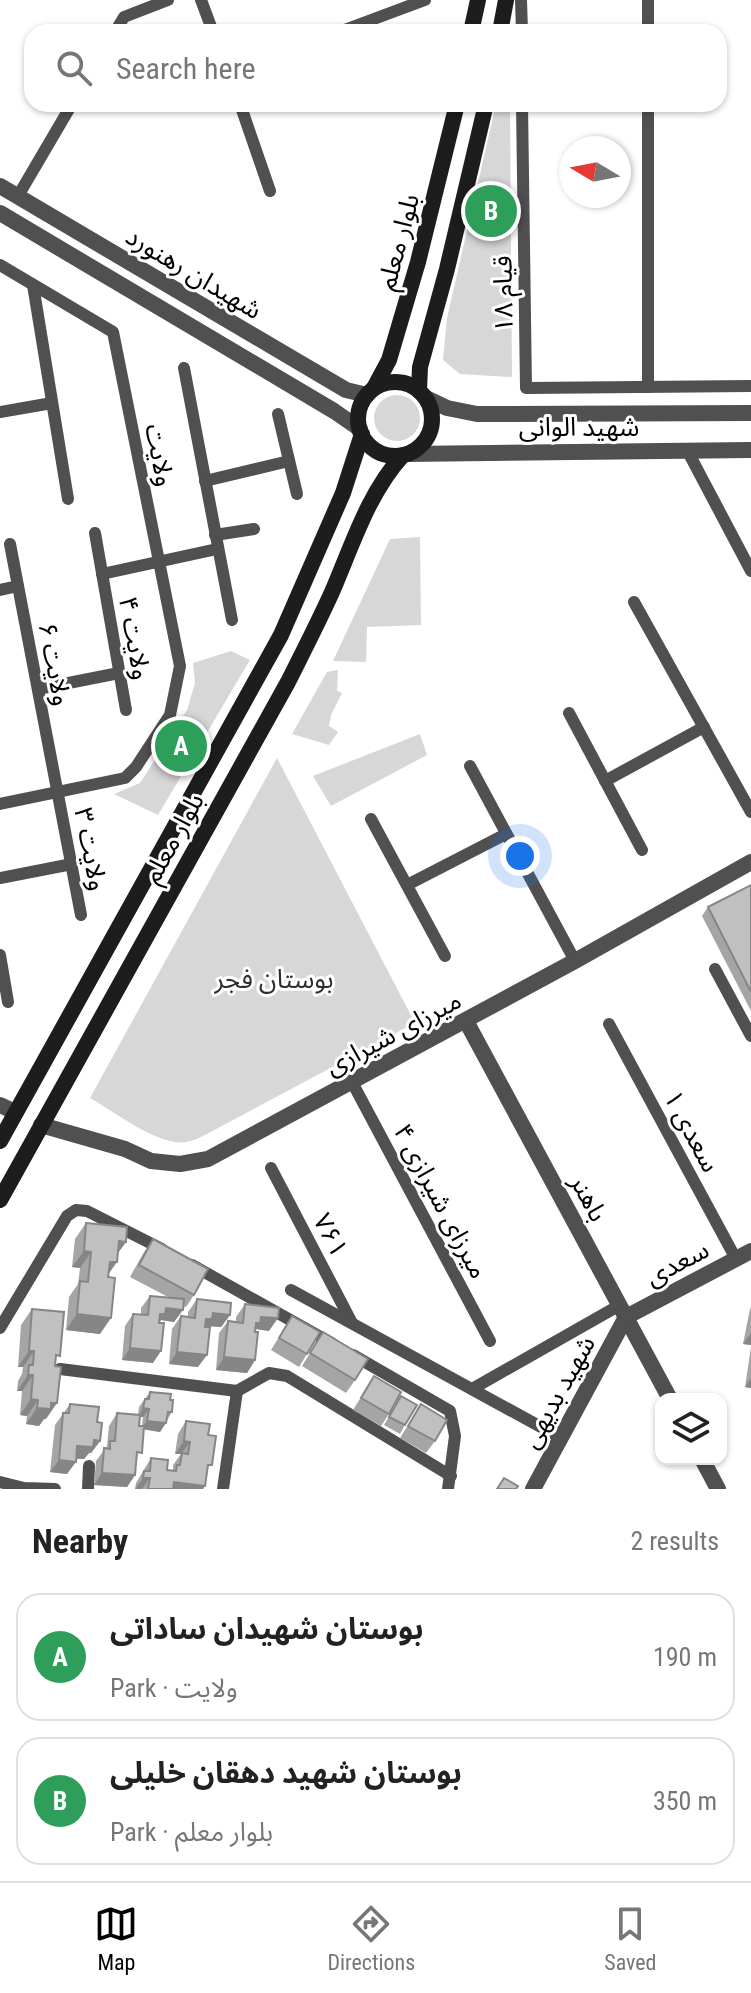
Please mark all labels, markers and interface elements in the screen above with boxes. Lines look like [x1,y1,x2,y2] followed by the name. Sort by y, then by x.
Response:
[24,24,727,112] search box
[52,46,96,90] icon: search
[116,51,256,86] text: Search here
[559,136,631,208] north arrow
[465,181,517,241] pin: B
[371,191,430,295] street label: بلوار معلم
[121,221,267,325] street label: شهیدان رهنورد
[487,255,524,333] street label: قیام ۱۸
[519,412,639,442] street label: شهید الوانی
[139,421,181,489] street label: ولایت
[113,594,157,682] street label: ولایت ۴
[32,620,78,708] street label: ولایت ۶
[155,716,207,776] pin: A
[136,788,214,891] street label: بلوار معلم
[68,805,114,893] street label: ولایت ۳
[500,836,540,876] your location
[213,964,334,994] park label: بوستان فجر
[320,985,466,1081] street label: میرزای شیرازی
[658,1085,726,1177] street label: سعدی ۱
[388,1119,494,1283] street label: میرزای شیرازی ۴
[564,1169,614,1227] street label: باهنر
[307,1208,355,1262] street label: ۷۶۱
[640,1234,714,1292] street label: سعدی
[515,1331,601,1453] street label: شهید بدیهی
[655,1393,727,1465] map controls
[655,1393,727,1465] button: layers
[32,1521,128,1561] text: Nearby
[630,1526,719,1556] text: 2 results
[110,1611,424,1646] text: بوستان شهیدان ساداتی
[52,1642,68,1672] text: A
[653,1642,717,1672] text: 190 m
[110,1673,238,1703] text: Park · ولایت
[110,1755,462,1790] text: بوستان شهید دهقان خلیلی
[53,1786,67,1816] text: B
[653,1786,717,1816] text: 350 m
[110,1817,273,1847] text: Park · بلوار معلم
[94,1902,138,1975] tab: Map
[327,1902,415,1975] tab: Directions
[604,1902,657,1975] tab: Saved

